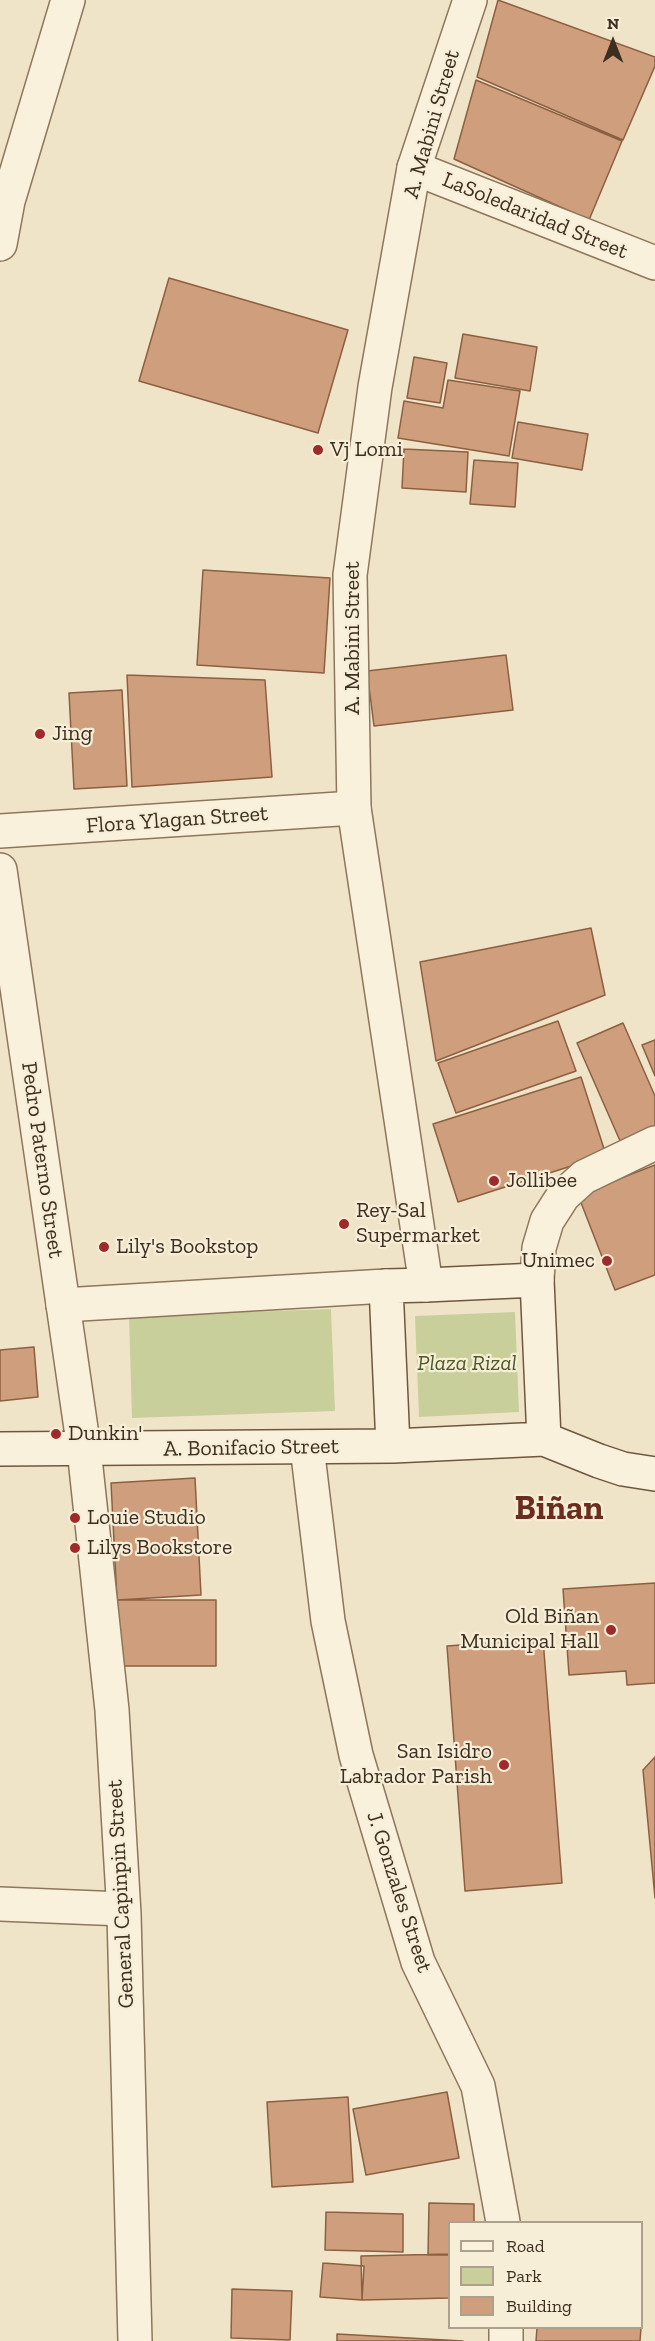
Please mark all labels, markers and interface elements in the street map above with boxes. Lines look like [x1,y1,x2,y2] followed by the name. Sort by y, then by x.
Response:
[583,12,643,72] north arrow
[607,14,619,33] text: N
[398,47,466,201] street label: A. Mabini Street
[438,167,632,265] street label: LaSoledaridad Street
[330,437,403,463] place label: Vj Lomi
[311,443,325,457] marker: Vj Lomi
[340,561,366,715] street label: A. Mabini Street
[52,721,92,747] place label: Jing
[33,727,47,741] marker: Jing
[85,800,269,840] street label: Flora Ylagan Street
[15,1060,69,1260] street label: Pedro Paterno Street
[506,1168,577,1194] place label: Jollibee
[487,1174,501,1188] marker: Jollibee
[356,1198,480,1250] place label: Rey-Sal Supermarket
[337,1217,351,1231] marker: Rey-Sal Supermarket
[116,1234,258,1260] place label: Lily's Bookstop
[97,1240,111,1254] marker: Lily's Bookstop
[521,1248,595,1274] place label: Unimec
[600,1254,614,1268] marker: Unimec
[417,1351,517,1377] park label: Plaza Rizal
[68,1421,143,1447] place label: Dunkin'
[49,1427,63,1441] marker: Dunkin'
[163,1433,339,1463] street label: A. Bonifacio Street
[515,1489,603,1529] district label: Biñan
[87,1505,206,1531] place label: Louie Studio
[68,1511,82,1525] marker: Louie Studio
[87,1535,232,1561] place label: Lilys Bookstore
[68,1541,82,1555] marker: Lilys Bookstore
[460,1604,599,1656] place label: Old Biñan Municipal Hall
[604,1623,618,1637] marker: Old Biñan Municipal Hall
[340,1739,492,1790] place label: San Isidro Labrador Parish
[497,1758,511,1772] marker: San Isidro Labrador Parish
[102,1779,140,2009] street label: General Capinpin Street
[361,1808,437,1976] street label: J. Gonzales Street
[448,2221,643,2329] legend
[506,2235,545,2257] text: Road
[506,2265,542,2287] text: Park
[506,2295,572,2317] text: Building

